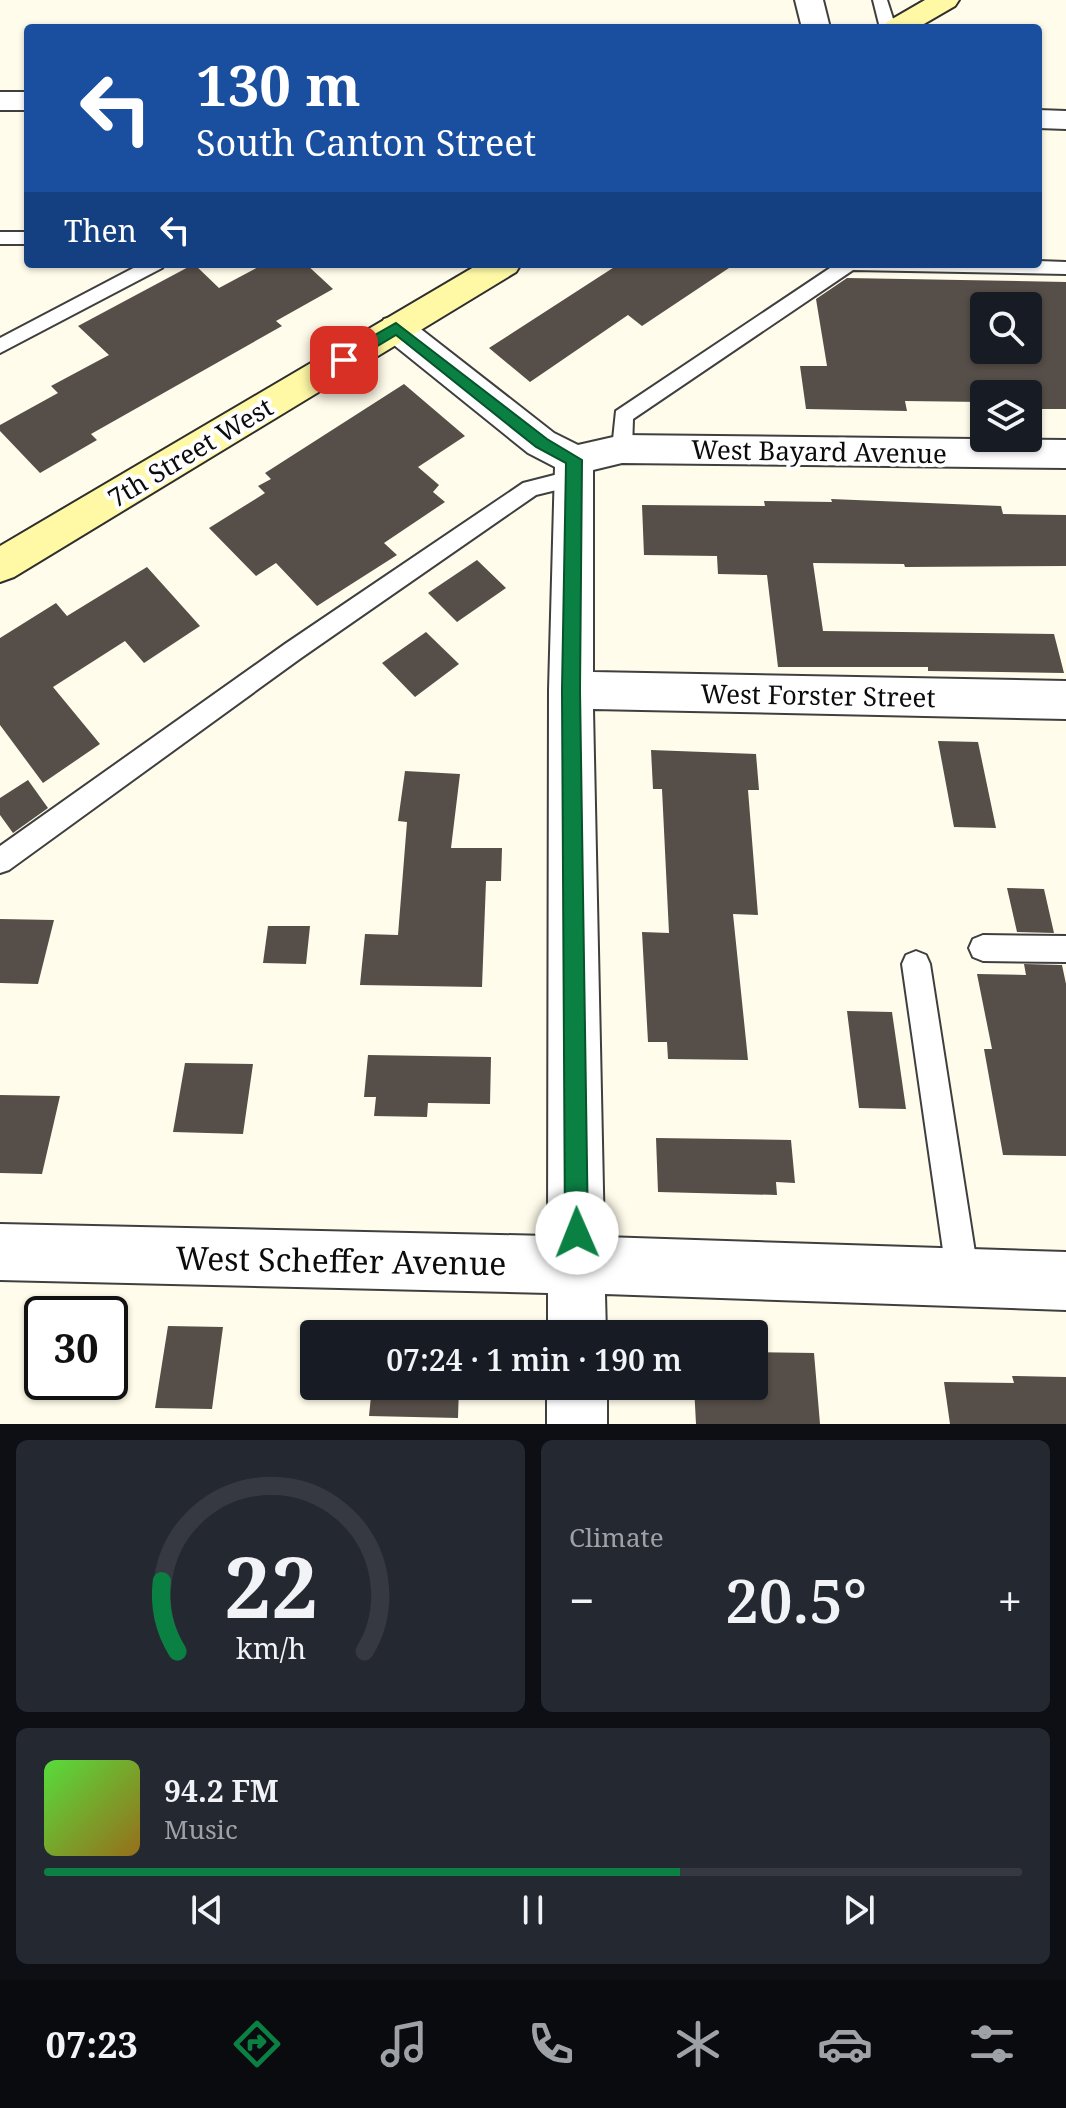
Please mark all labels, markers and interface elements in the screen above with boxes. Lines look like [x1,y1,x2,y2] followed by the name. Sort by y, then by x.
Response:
[196,46,361,122] text: 130 m
[64,56,168,160] icon: left
[196,118,536,167] text: South Canton Street
[153,208,197,252] icon: left
[64,210,137,251] text: Then
[970,292,1042,452] map controls
[970,292,1042,364] button: search
[310,326,378,394] pin
[322,338,366,382] icon: arrive
[970,380,1042,452] button: layers
[101,388,279,516] street label: 7th Street West
[691,431,947,471] street label: West Bayard Avenue
[700,675,936,715] street label: West Forster Street
[535,1191,619,1275] position arrow
[175,1236,507,1284] street label: West Scheffer Avenue
[24,1296,128,1400] speed limit sign: 30
[386,1339,682,1380] text: 07:24 · 1 min · 190 m
[569,1519,664,1555] text: Climate
[223,1529,318,1642] text: 22
[725,1559,867,1641] text: 20.5°
[569,1570,594,1630] text: −
[997,1570,1022,1630] text: +
[235,1628,306,1667] text: km/h
[164,1770,279,1811] text: 94.2 FM
[164,1811,238,1847] text: Music
[185,1888,229,1932] icon: previous
[511,1888,555,1932] icon: pause
[837,1888,881,1932] icon: next
[229,2016,285,2072] icon: directions
[376,2016,432,2072] icon: music
[523,2016,579,2072] icon: phone
[670,2016,726,2072] icon: climate
[817,2016,873,2072] icon: car
[964,2016,1020,2072] icon: filters
[46,2020,138,2069] text: 07:23

